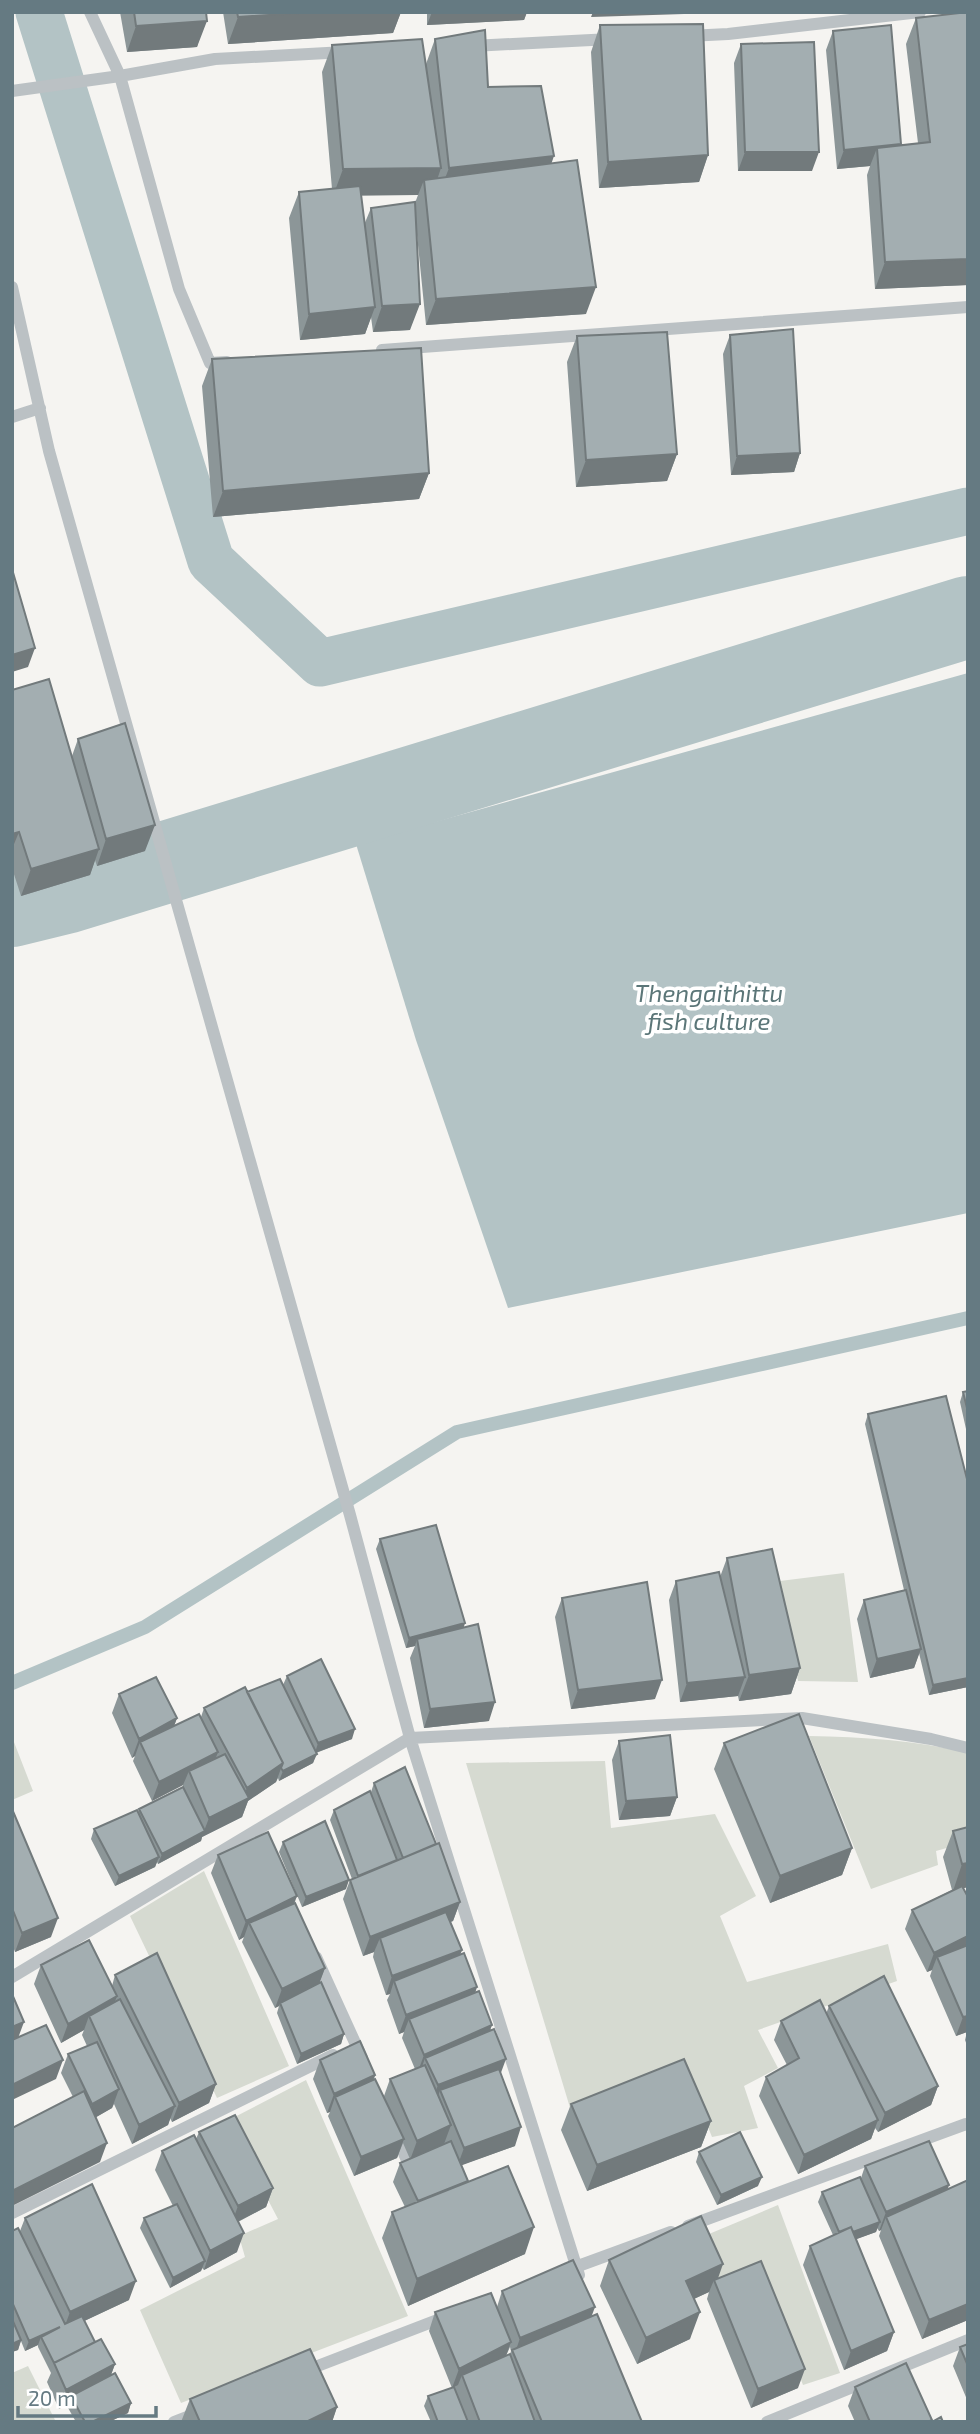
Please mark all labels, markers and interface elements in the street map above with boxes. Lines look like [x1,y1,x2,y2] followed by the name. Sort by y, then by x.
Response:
[635,978,783,1035] water label: Thengaithittu fish culture
[18,2374,156,2418] scale bar
[28,2385,76,2410] text: 20 m

